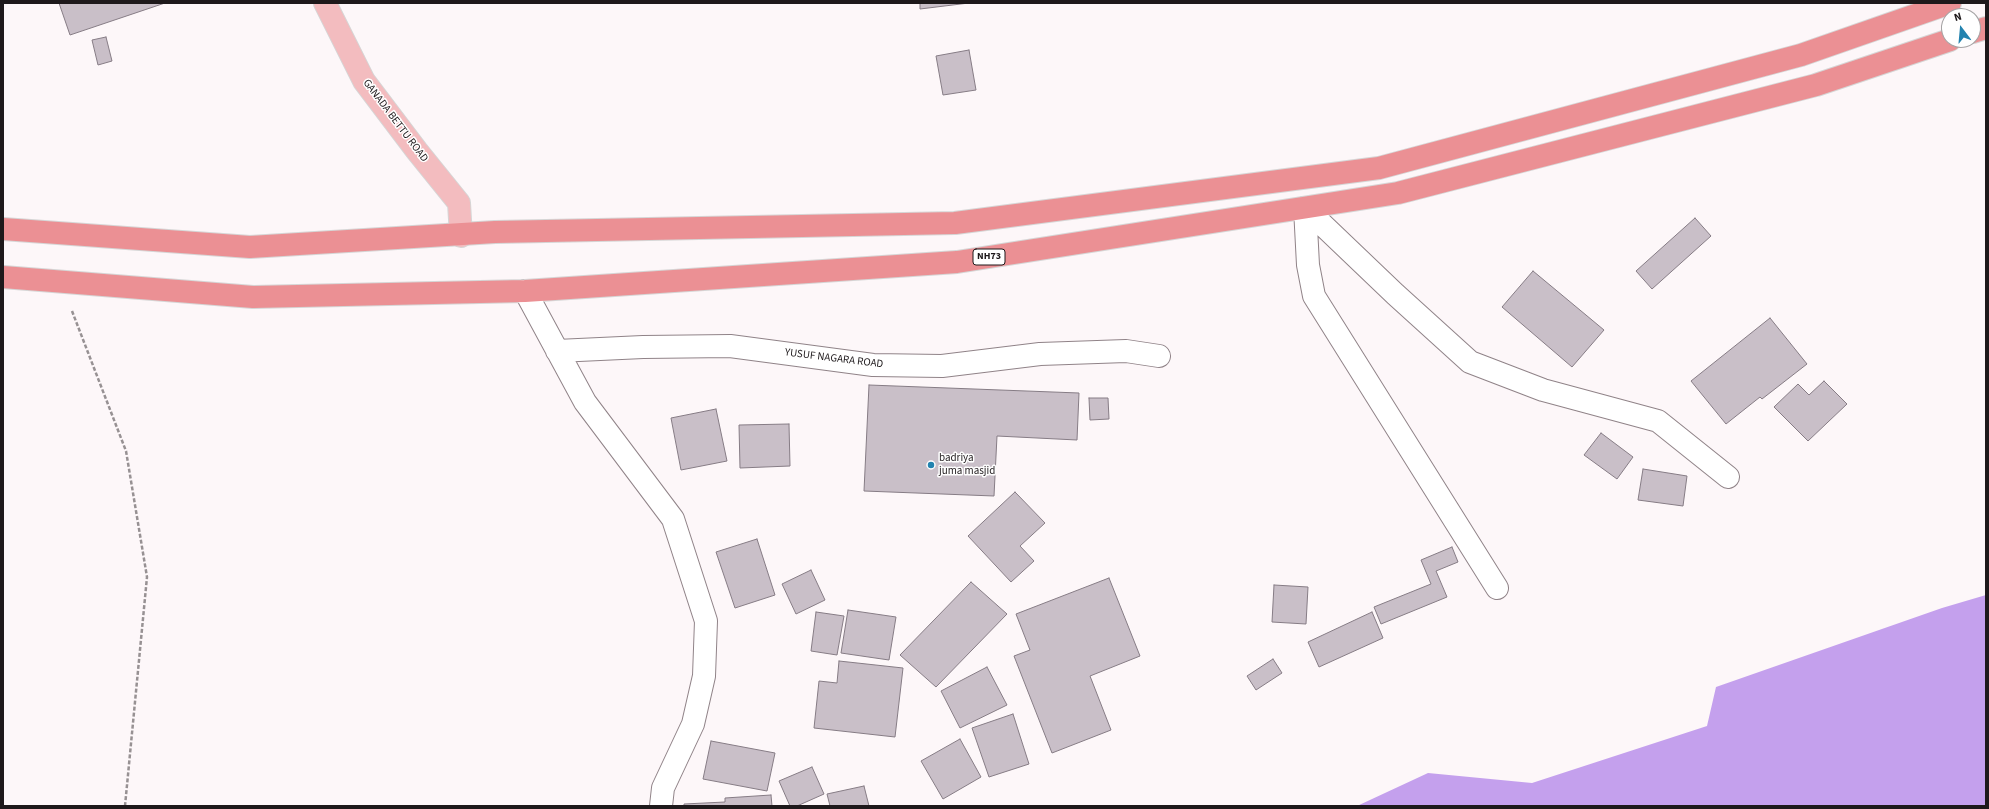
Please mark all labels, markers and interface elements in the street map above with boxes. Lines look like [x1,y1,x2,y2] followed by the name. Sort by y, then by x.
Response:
[1941,8,1981,48] north arrow
[1952,9,1963,25] text: N
[360,77,430,165] street label: GANADA BETTU ROAD
[973,249,1005,265] road number: NH73
[784,346,884,372] street label: YUSUF NAGARA ROAD
[939,452,995,478] place label: badriya juma masjid
[926,460,936,470] marker: badriya juma masjid

